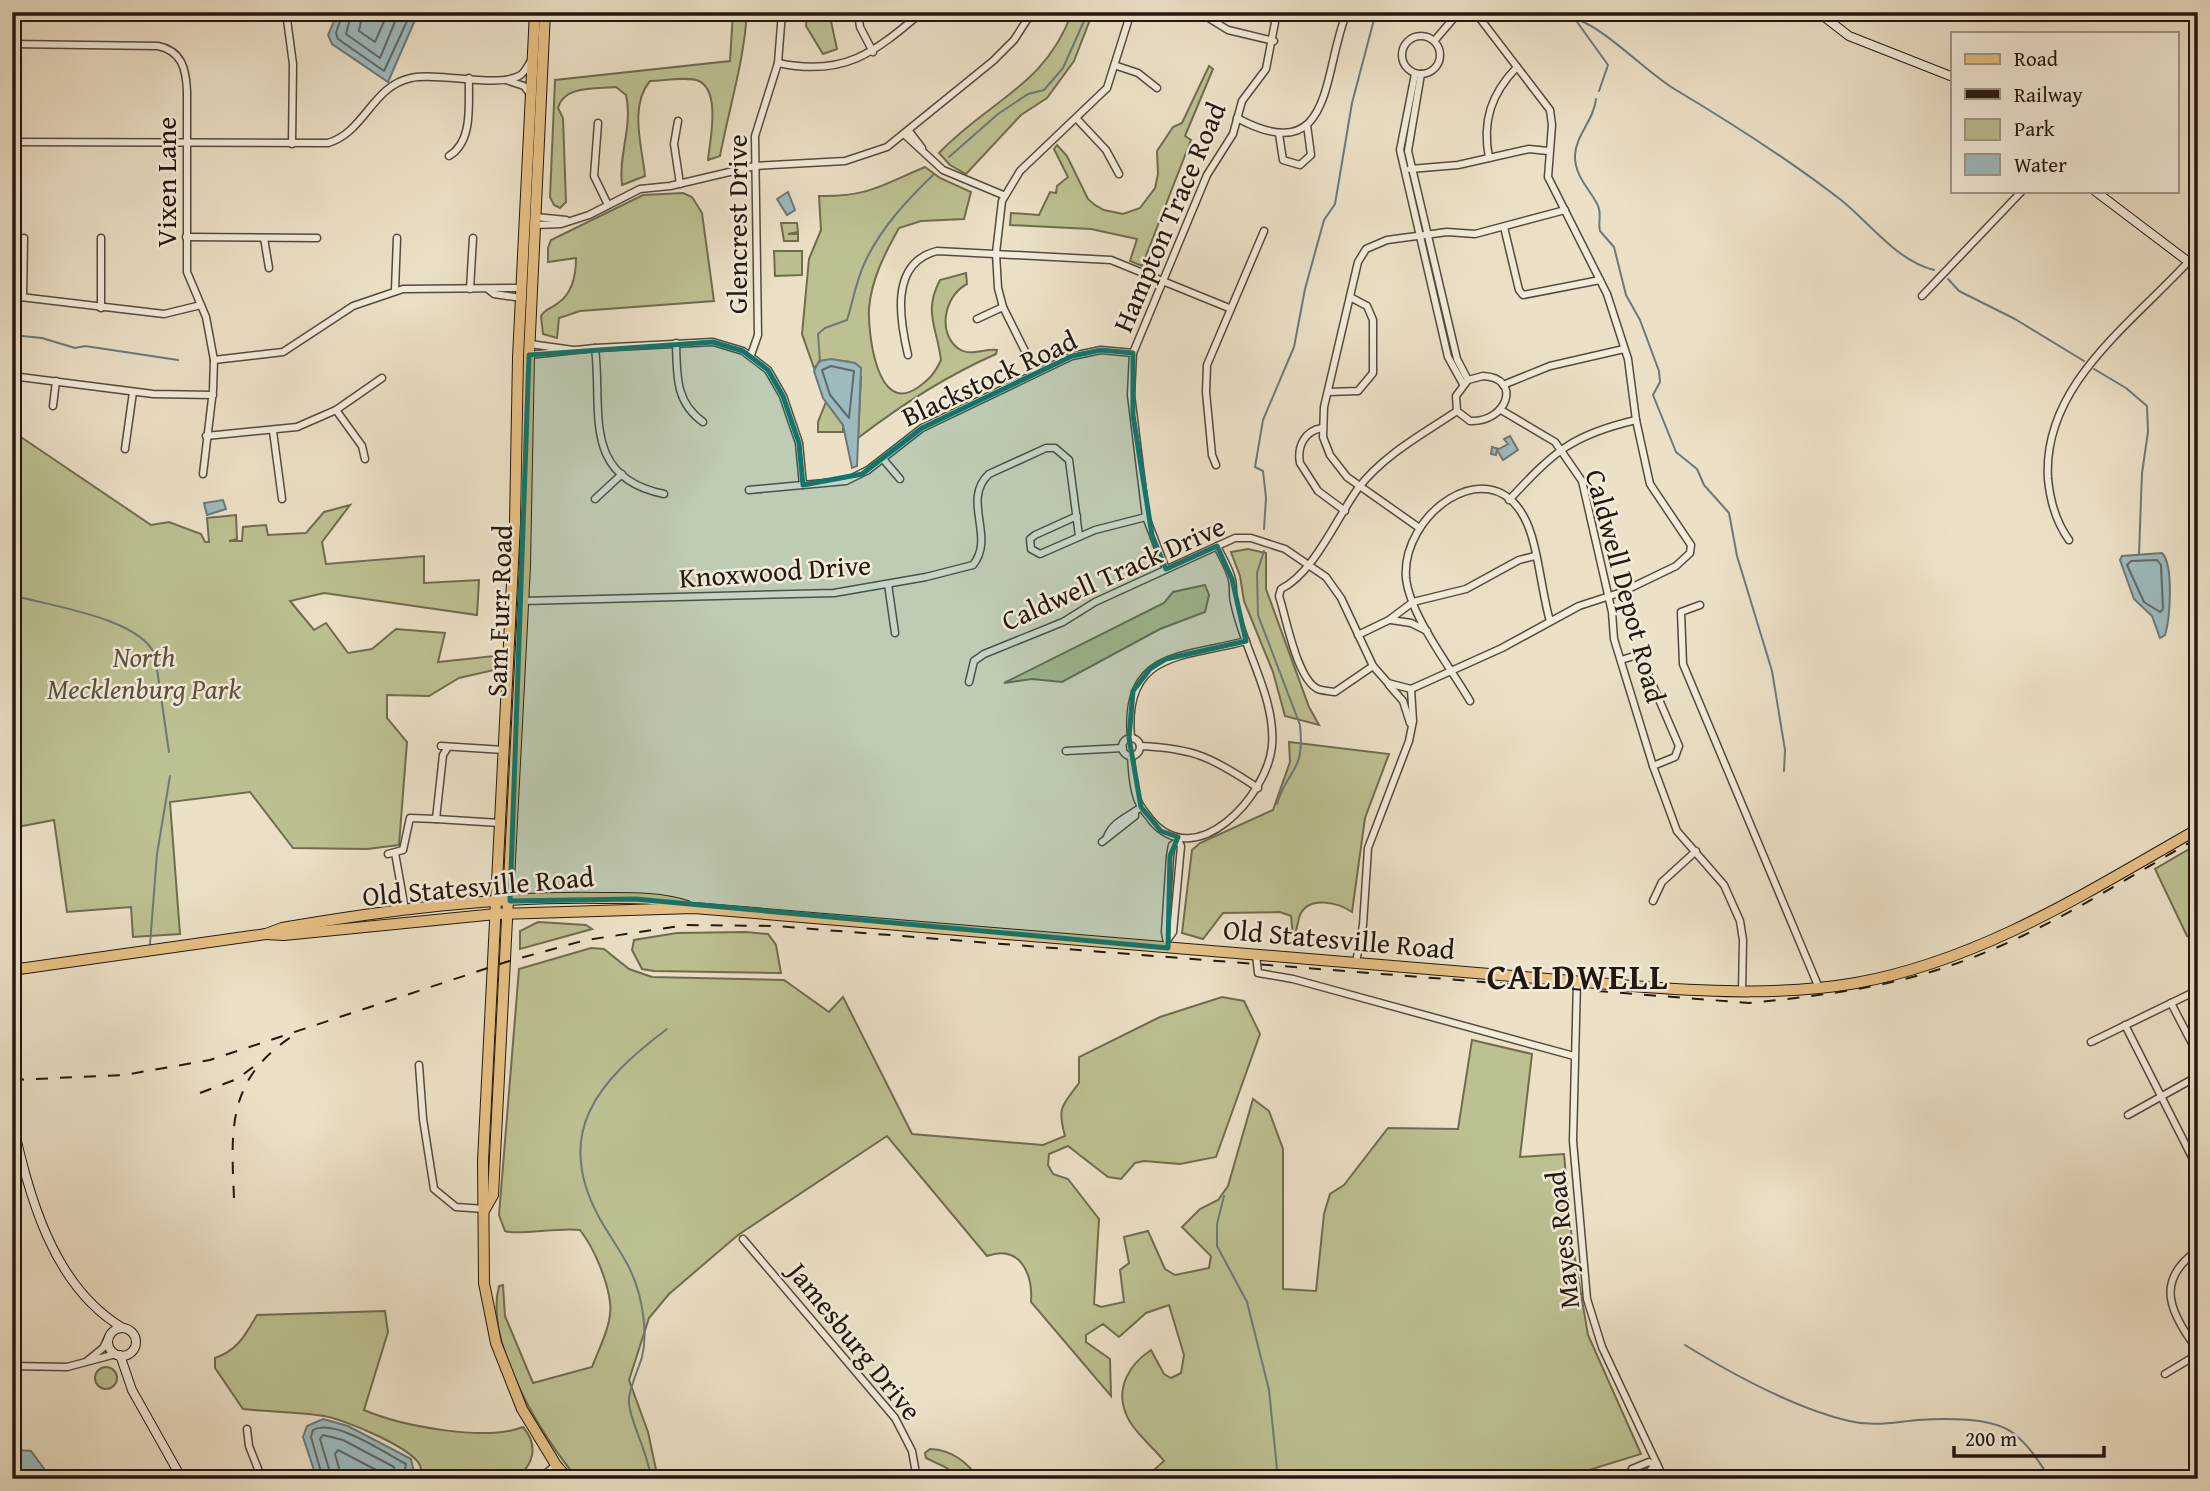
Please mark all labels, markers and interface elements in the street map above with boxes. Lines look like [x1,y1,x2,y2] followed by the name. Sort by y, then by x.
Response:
[1951,32,2178,192] legend
[2014,43,2059,74] text: Road
[2014,79,2083,110] text: Railway
[1102,95,1236,338] street label: Hampton Trace Road
[2014,113,2055,144] text: Park
[145,117,186,247] street label: Vixen Lane
[716,134,757,314] street label: Glencrest Drive
[2014,149,2067,180] text: Water
[894,319,1083,436] street label: Blackstock Road
[1576,465,1677,707] street label: Caldwell Depot Road
[994,505,1231,640] street label: Caldwell Track Drive
[475,524,522,698] street label: Sam Furr Road
[678,543,872,598] street label: Knoxwood Drive
[47,636,241,709] park label: North Mecklenburg Park
[360,855,596,916] street label: Old Statesville Road
[1222,908,1457,969] street label: Old Statesville Road
[1487,951,1669,1002] district label: CALDWELL
[1534,1169,1589,1311] street label: Mayes Road
[777,1250,932,1429] street label: Jamesburg Drive
[1954,1414,2105,1458] scale bar
[1965,1423,2017,1454] text: 200 m

